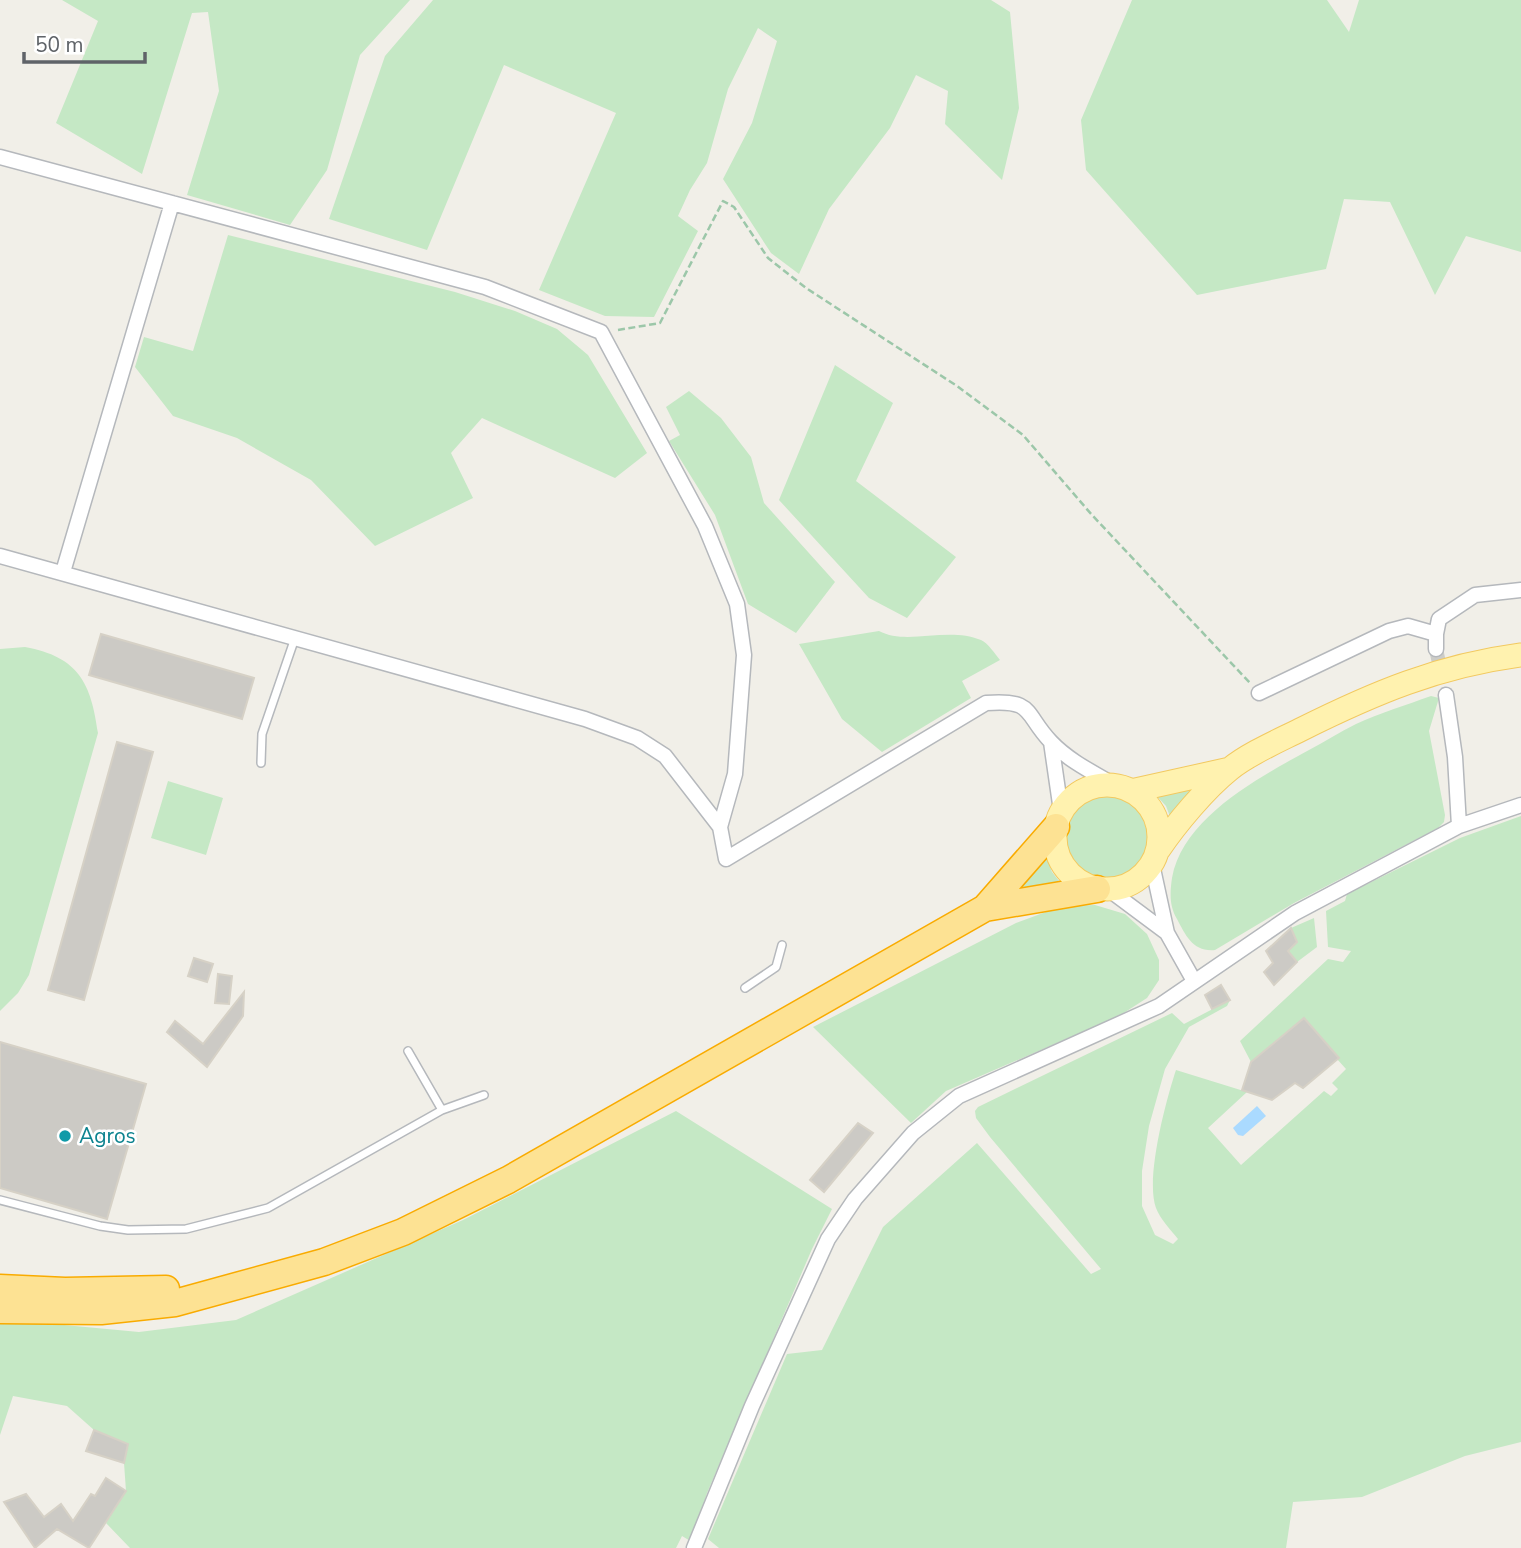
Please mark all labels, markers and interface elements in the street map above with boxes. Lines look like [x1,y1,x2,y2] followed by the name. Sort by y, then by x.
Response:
[24,21,145,65] scale bar
[35,31,84,59] text: 50 m
[79,1122,136,1150] place label: Agros
[57,1128,73,1144] marker: Agros

